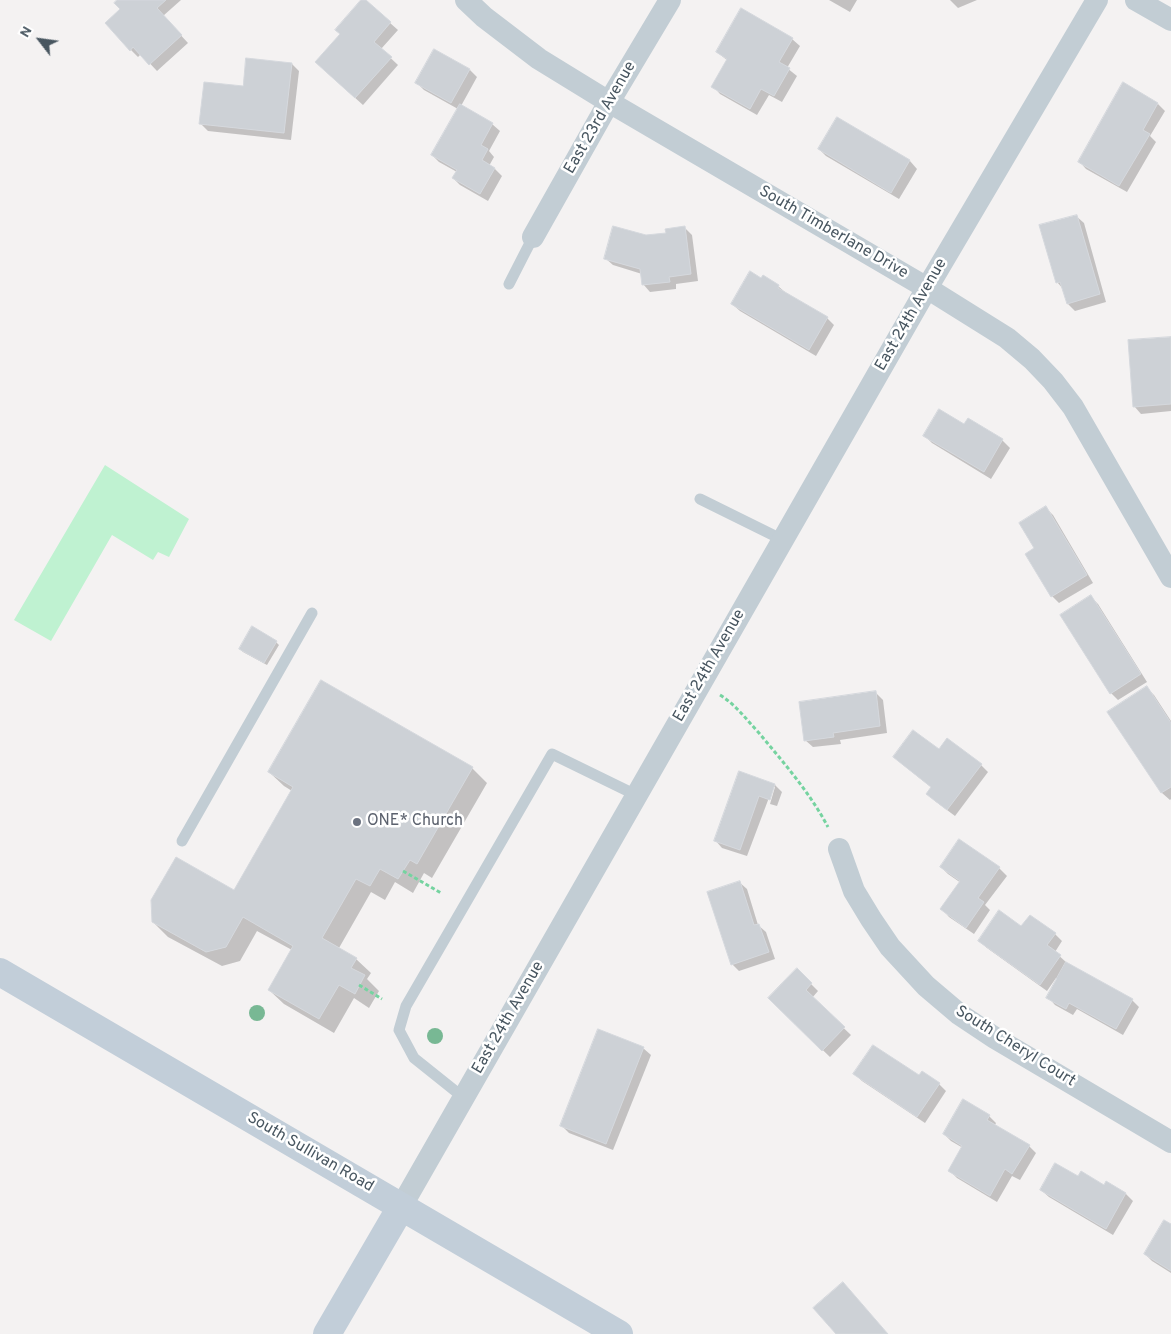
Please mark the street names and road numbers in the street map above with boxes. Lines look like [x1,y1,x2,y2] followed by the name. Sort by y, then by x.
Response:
[561,58,641,178] street label: East 23rd Avenue
[755,182,911,284] street label: South Timberlane Drive
[872,255,952,375] street label: East 24th Avenue
[670,606,750,726] street label: East 24th Avenue
[469,958,549,1078] street label: East 24th Avenue
[951,1002,1079,1092] street label: South Cheryl Court
[243,1109,377,1197] street label: South Sullivan Road

